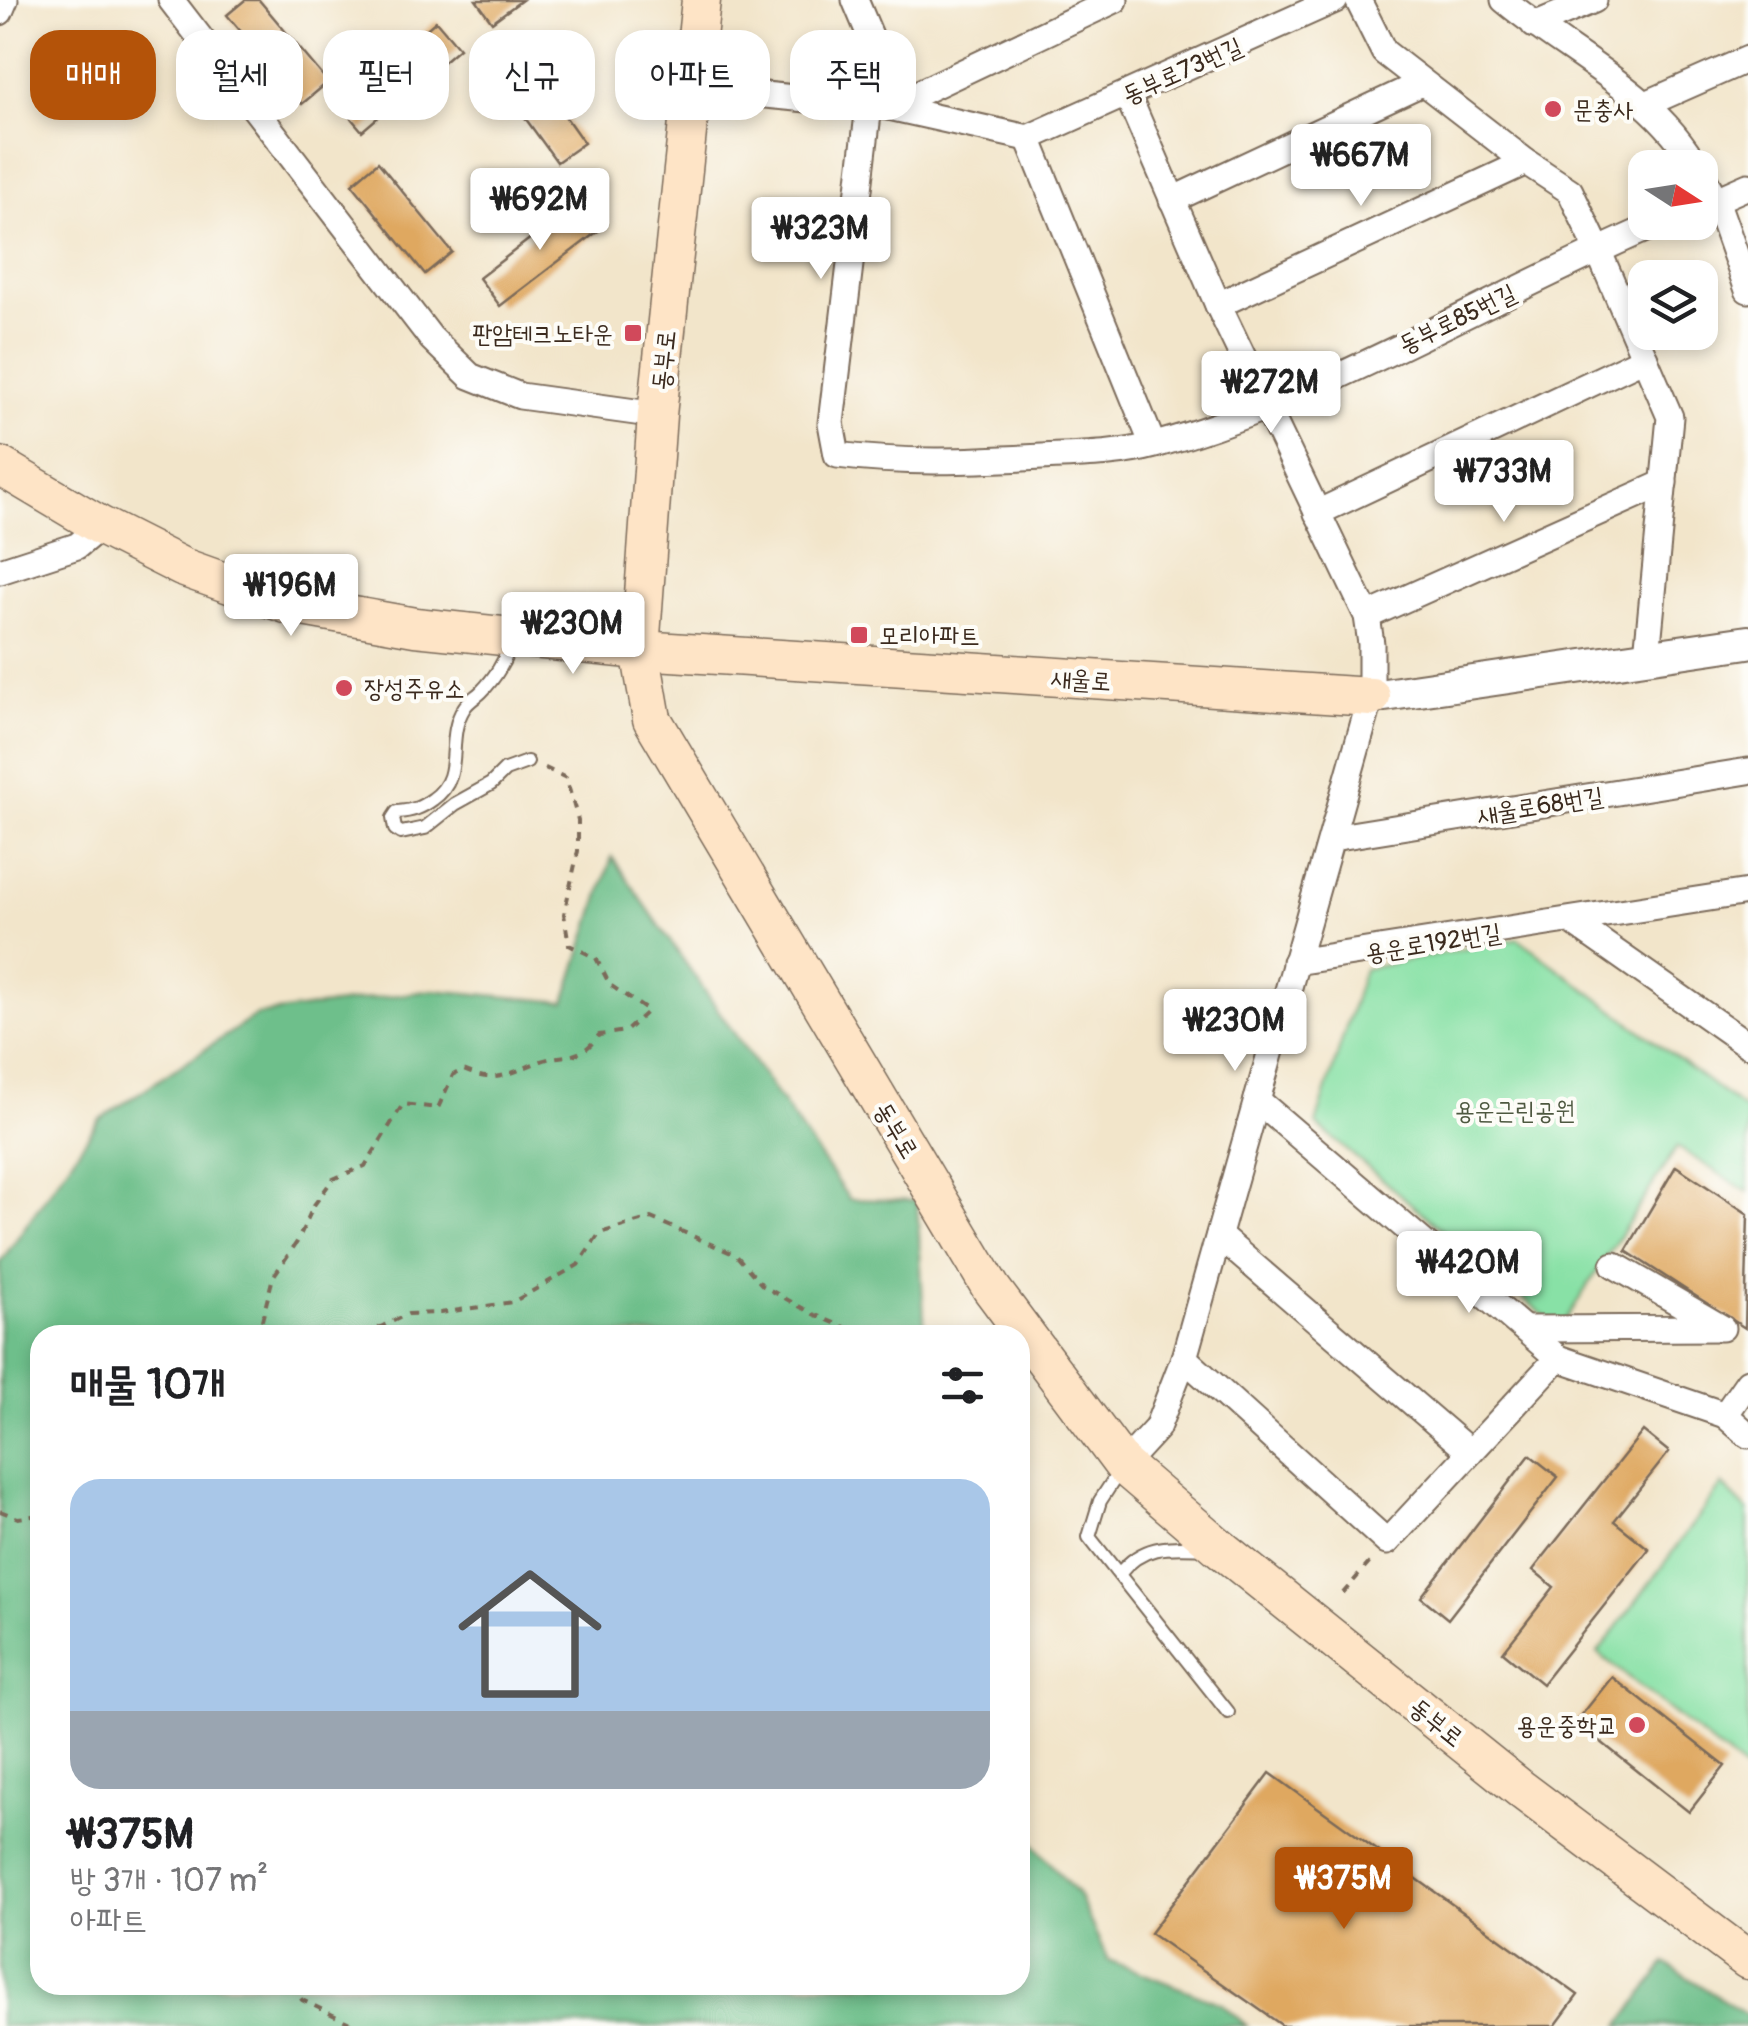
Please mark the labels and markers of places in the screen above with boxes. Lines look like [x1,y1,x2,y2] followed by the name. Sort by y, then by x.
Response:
[1573,95,1633,126] place label: 문충사
[1542,98,1564,120] marker: 문충사
[1291,124,1431,209] pin: ₩667M
[470,168,610,253] pin: ₩692M
[751,197,891,282] pin: ₩323M
[472,319,613,350] place label: 판암테크노타운
[622,322,644,344] marker: 판암테크노타운
[1201,351,1341,436] pin: ₩272M
[1434,440,1574,525] pin: ₩733M
[221,554,361,639] pin: ₩196M
[503,592,643,677] pin: ₩230M
[879,621,980,652] place label: 모리아파트
[848,624,870,646] marker: 모리아파트
[364,674,465,705] place label: 장성주유소
[333,677,355,699] marker: 장성주유소
[1165,989,1305,1074] pin: ₩230M
[1399,1231,1539,1316] pin: ₩420M
[1516,1711,1617,1742] place label: 용운중학교
[1626,1714,1648,1736] marker: 용운중학교
[1274,1847,1414,1932] pin: ₩375M

